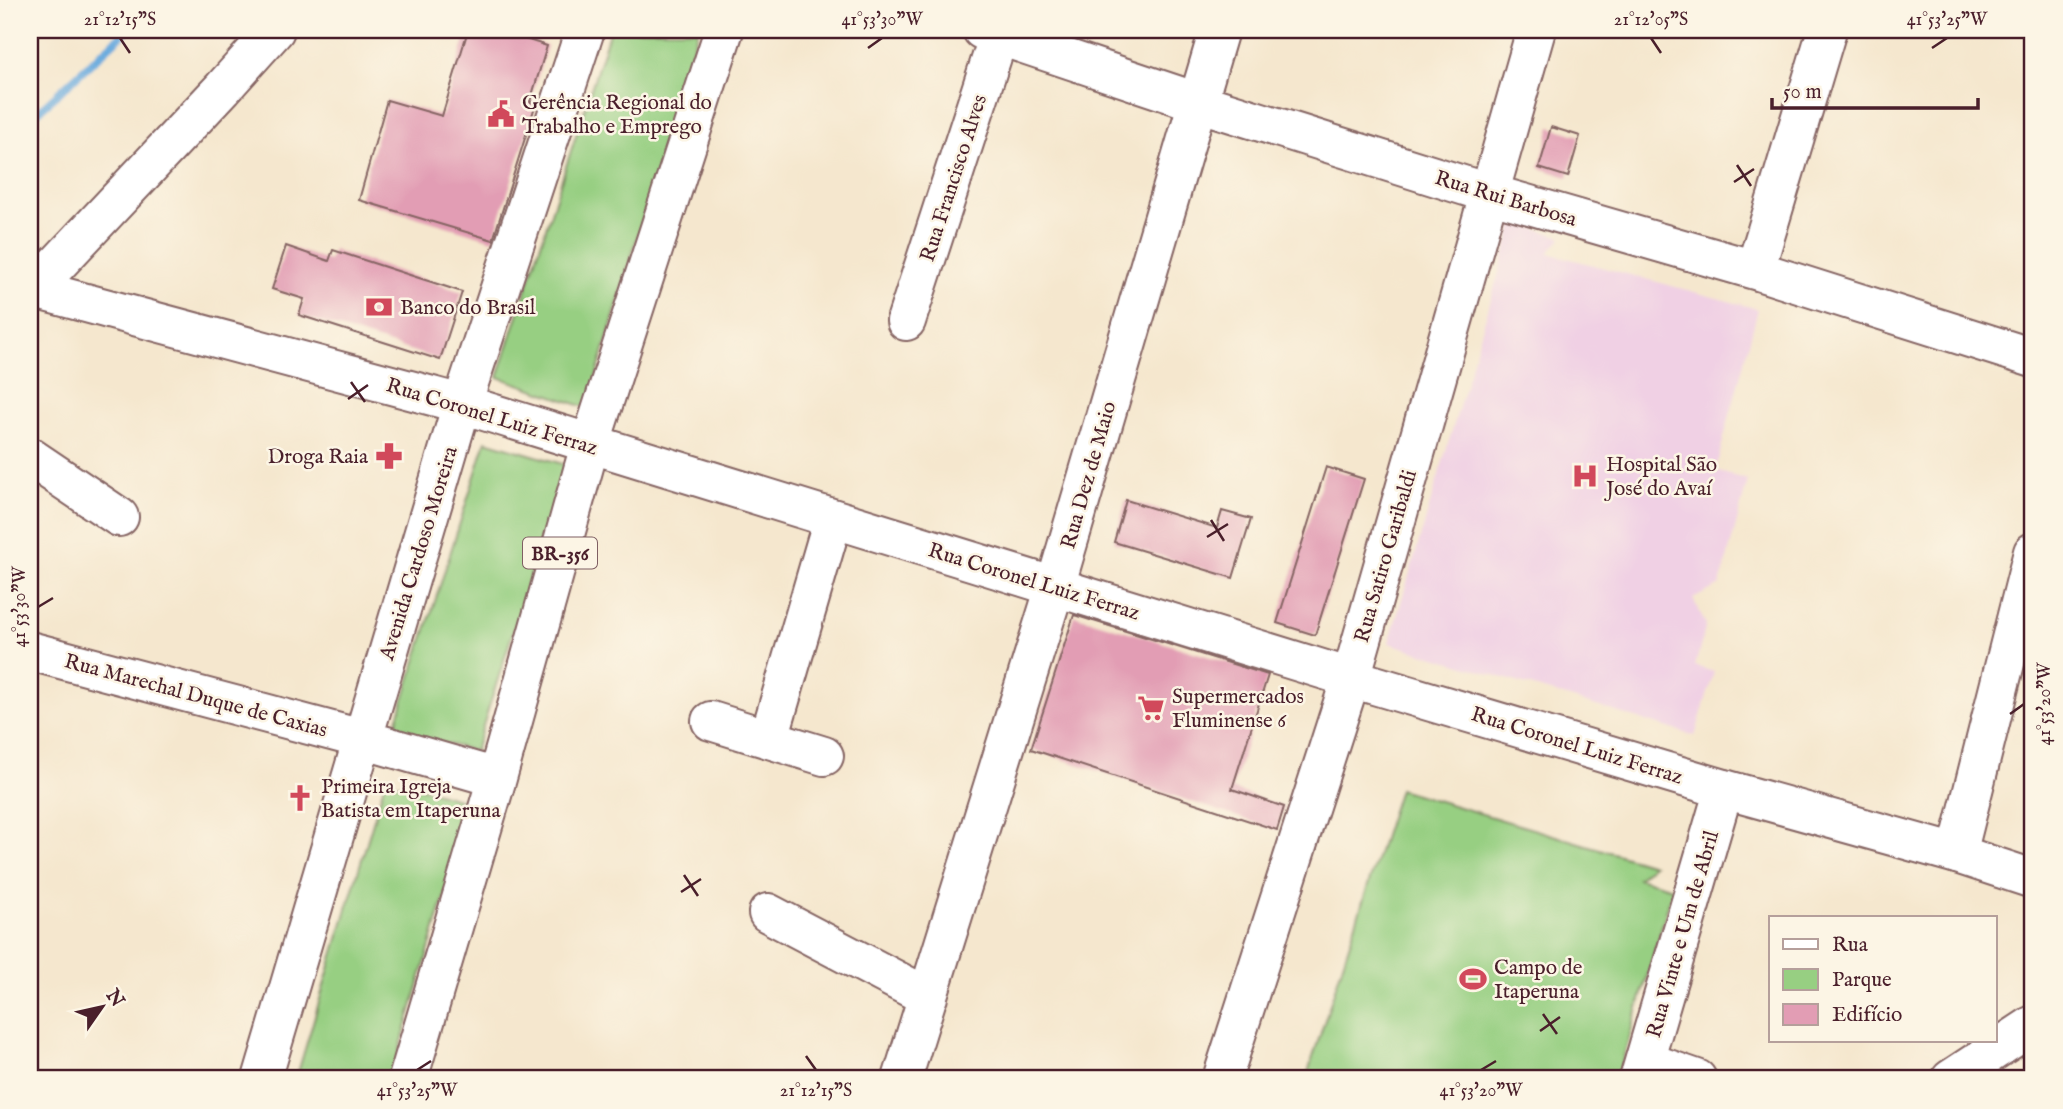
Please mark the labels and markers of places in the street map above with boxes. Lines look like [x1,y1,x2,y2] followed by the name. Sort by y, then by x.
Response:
[522,90,712,141] place label: Gerência Regional do Trabalho e Emprego
[486,99,516,129] public building icon: Gerência Regional do Trabalho e Emprego
[364,292,394,322] bank icon: Banco do Brasil
[400,295,536,322] place label: Banco do Brasil
[374,441,404,471] pharmacy icon: Droga Raia
[267,444,369,471] place label: Droga Raia
[1604,452,1717,503] place label: Hospital São José do Avaí
[1570,461,1600,491] hospital icon: Hospital São José do Avaí
[1172,684,1304,735] place label: Supermercados Fluminense 6
[1136,693,1166,723] supermarket icon: Supermercados Fluminense 6
[321,774,501,825] place label: Primeira Igreja Batista em Itaperuna
[285,783,315,813] church icon: Primeira Igreja Batista em Itaperuna
[1494,955,1583,1006] place label: Campo de Itaperuna
[1458,964,1488,994] sports icon: Campo de Itaperuna

